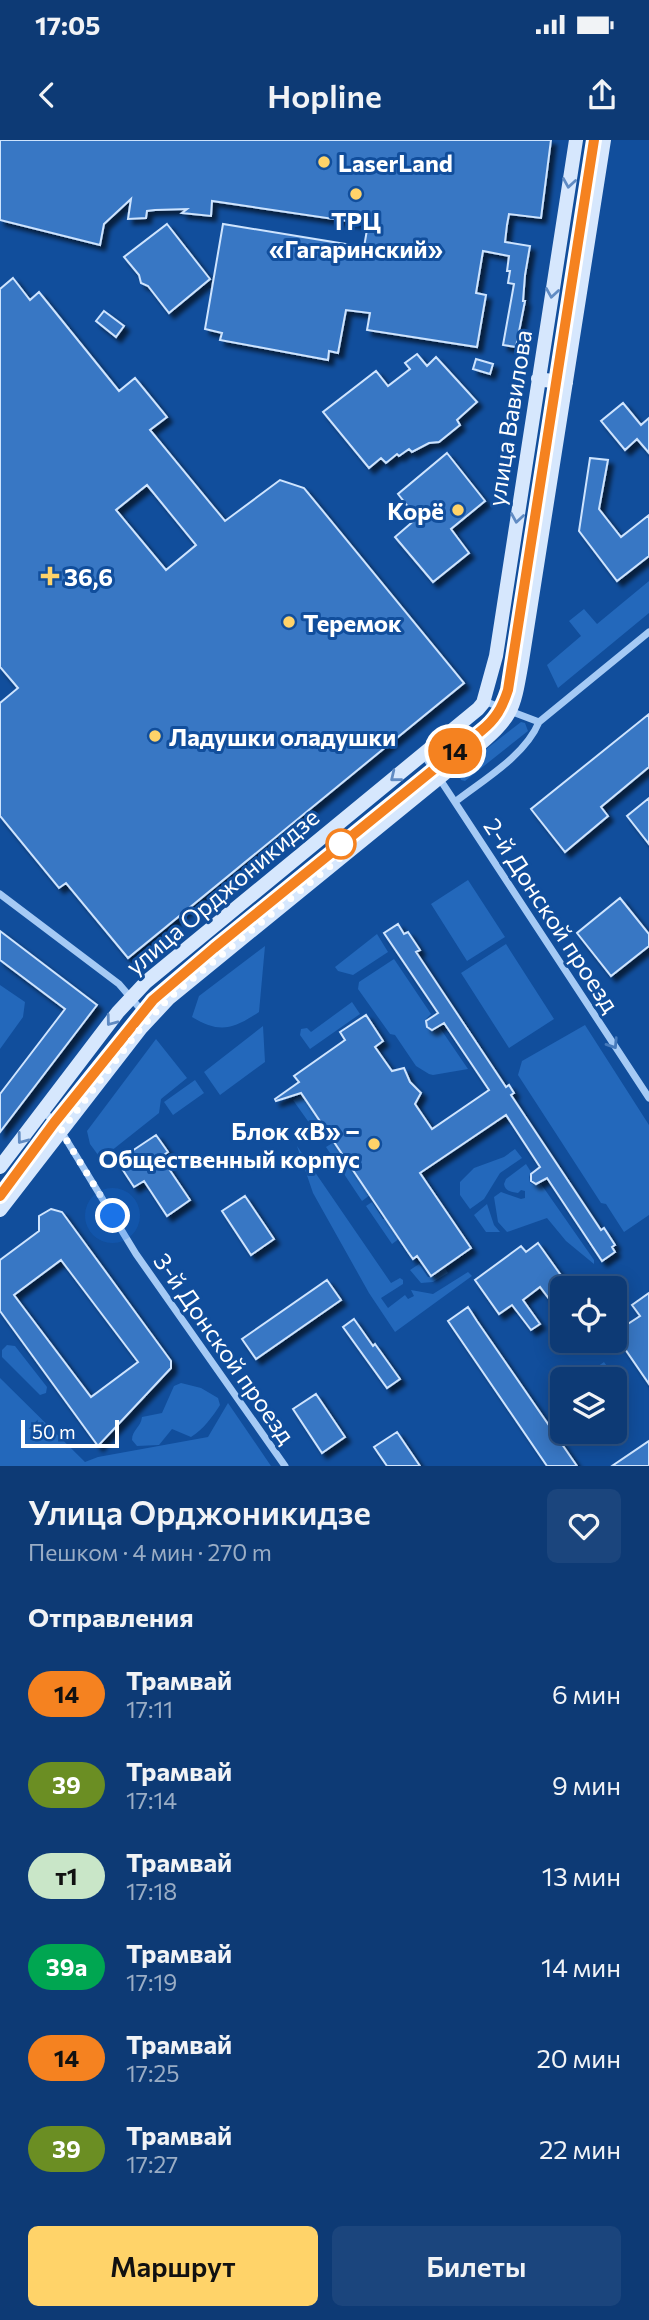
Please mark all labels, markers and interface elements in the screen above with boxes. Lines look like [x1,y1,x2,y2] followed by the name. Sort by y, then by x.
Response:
[35,9,100,40] text: 17:05
[267,75,382,115] text: Hopline
[28,76,66,114] icon: back
[583,76,621,114] icon: share
[338,148,453,177] place label: LaserLand
[316,154,332,170] marker: LaserLand
[562,177,577,189] one-way arrow
[348,186,364,202] marker: ТРЦ «Гагаринский»
[269,206,443,263] place label: ТРЦ «Гагаринский»
[545,287,560,299] one-way arrow
[481,328,537,508] street label: улица Вавилова
[387,496,444,525] place label: Корё
[450,502,466,518] marker: Корё
[510,512,525,524] one-way arrow
[64,562,113,591] place label: 36,6
[42,568,58,584] marker: 36,6
[303,608,402,637] place label: Теремок
[281,614,297,630] marker: Теремок
[169,722,396,751] place label: Ладушки оладушки
[147,728,163,744] marker: Ладушки оладушки
[424,728,486,774] line badge: 14
[442,736,468,765] text: 14
[390,769,403,781] one-way arrow
[120,802,324,980] street label: улица Орджоникидзе
[478,812,626,1018] street label: 2-й Донской проезд
[326,829,356,859] unlabelled marker
[107,1013,120,1025] one-way arrow
[605,1036,618,1049] one-way arrow
[99,1116,360,1173] place label: Блок «В» – Общественный корпус
[17,1131,30,1144] one-way arrow
[366,1136,382,1152] marker: Блок «В» – Общественный корпус
[95,1198,130,1233] your location
[148,1247,302,1449] street label: 3-й Донской проезд
[550,1276,627,1444] map controls
[550,1276,627,1353] button: locate
[550,1367,627,1444] button: layers
[21,1417,119,1449] scale bar
[32,1420,76,1443] text: 50 m
[547,1489,621,1563] button: heart
[28,1491,371,1532] text: Улица Орджоникидзе
[28,1538,272,1566] text: Пешком · 4 мин · 270 m
[28,1601,194,1632] text: Отправления
[126,1664,232,1695] text: Трамвай
[552,1678,621,1709] text: 6 мин
[54,1679,79,1708] text: 14
[126,1695,173,1723] text: 17:11
[126,1755,232,1786] text: Трамвай
[552,1769,621,1800] text: 9 мин
[52,1770,81,1799] text: 39
[126,1786,177,1814] text: 17:14
[126,1846,232,1877] text: Трамвай
[542,1860,621,1891] text: 13 мин
[55,1861,78,1890] text: т1
[126,1877,177,1905] text: 17:18
[126,1937,232,1968] text: Трамвай
[541,1951,621,1982] text: 14 мин
[46,1952,87,1981] text: 39а
[126,1968,177,1996] text: 17:19
[126,2028,232,2059] text: Трамвай
[536,2042,621,2073] text: 20 мин
[54,2043,79,2072] text: 14
[126,2059,179,2087] text: 17:25
[126,2119,232,2150] text: Трамвай
[539,2133,621,2164] text: 22 мин
[52,2134,81,2163] text: 39
[126,2150,178,2178] text: 17:27
[28,2226,318,2306] button: Маршрут
[332,2226,621,2306] button: Билеты

